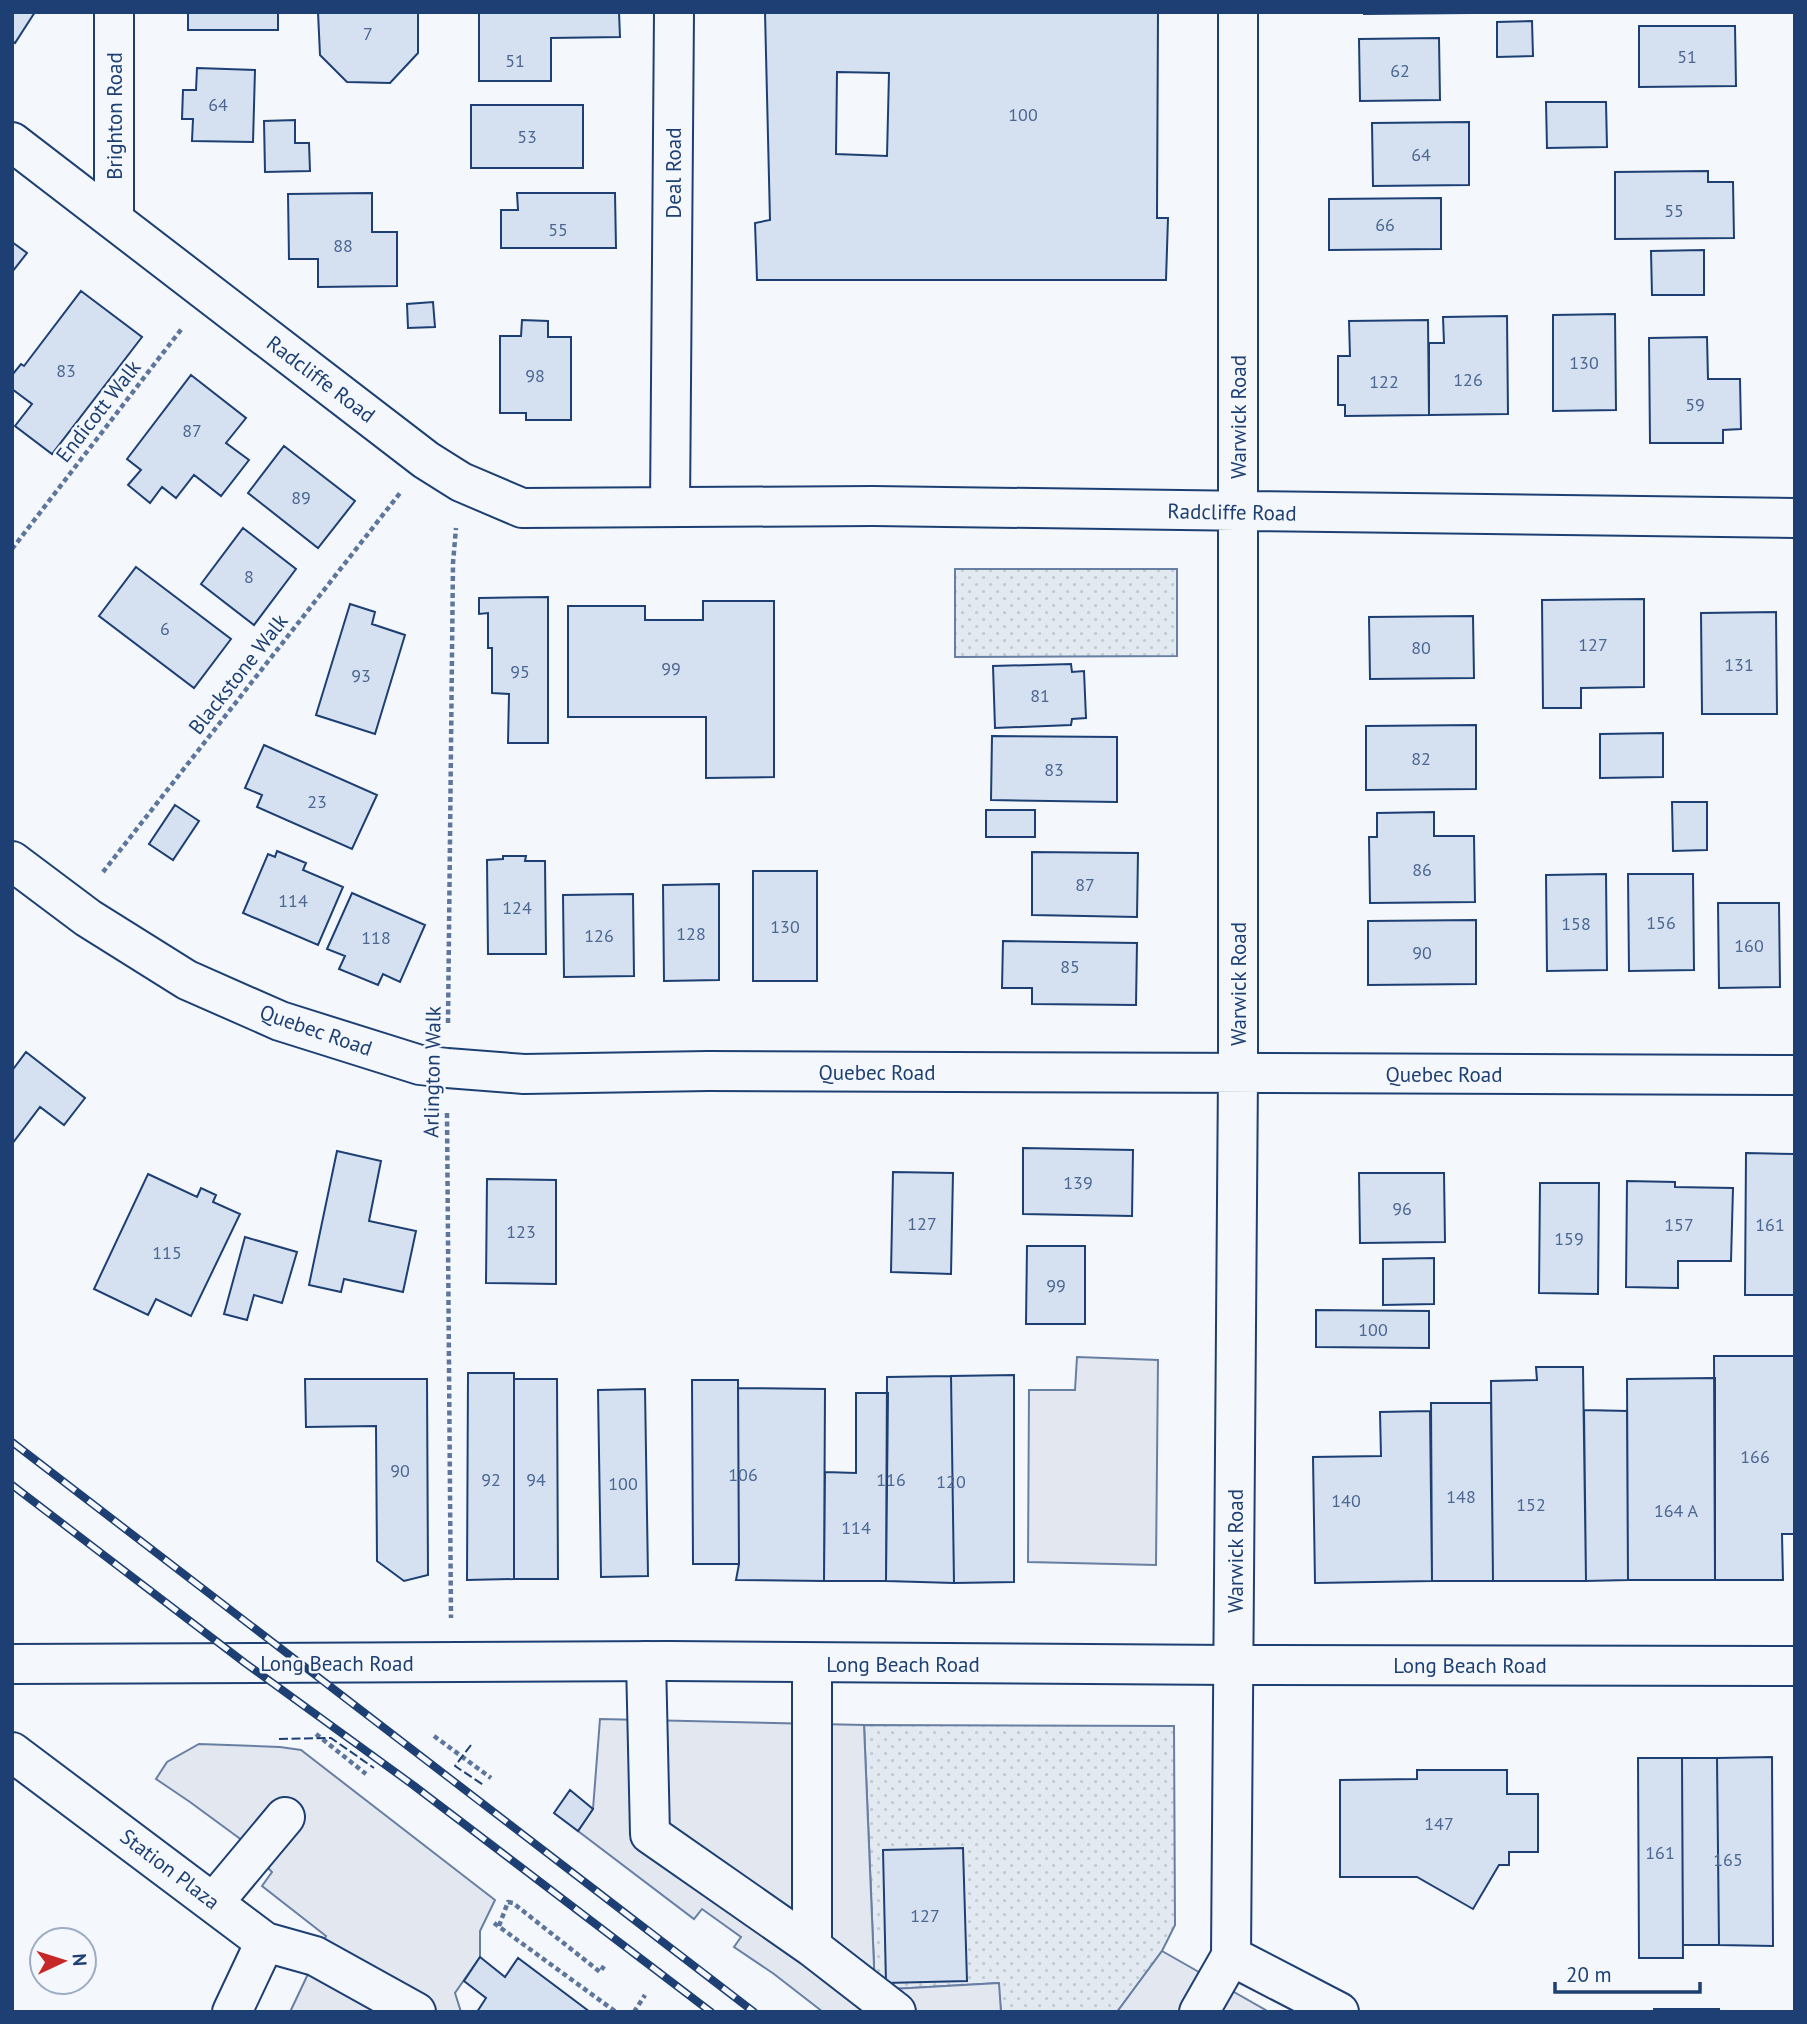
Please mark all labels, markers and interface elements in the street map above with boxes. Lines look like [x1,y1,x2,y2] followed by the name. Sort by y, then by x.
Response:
[363,22,373,45] house number: 7
[1677,45,1697,68] house number: 51
[505,49,525,72] house number: 51
[101,52,128,180] street label: Brighton Road
[1390,59,1410,82] house number: 62
[208,93,228,116] house number: 64
[1008,103,1038,126] house number: 100
[517,125,537,148] house number: 53
[660,127,687,219] street label: Deal Road
[1411,143,1431,166] house number: 64
[1664,199,1684,222] house number: 55
[1375,213,1395,236] house number: 66
[548,218,568,241] house number: 55
[333,234,353,257] house number: 88
[261,329,381,429] street label: Radcliffe Road
[1569,351,1599,374] house number: 130
[50,354,146,468] street label: Endicott Walk
[1225,355,1252,479] street label: Warwick Road
[56,359,76,382] house number: 83
[525,364,545,387] house number: 98
[1453,368,1483,391] house number: 126
[1369,370,1399,393] house number: 122
[1685,393,1705,416] house number: 59
[182,419,202,442] house number: 87
[291,486,311,509] house number: 89
[1167,497,1297,527] street label: Radcliffe Road
[244,565,254,588] house number: 8
[182,608,294,740] street label: Blackstone Walk
[160,617,170,640] house number: 6
[1578,633,1608,656] house number: 127
[1411,636,1431,659] house number: 80
[1724,653,1754,676] house number: 131
[661,657,681,680] house number: 99
[510,660,530,683] house number: 95
[351,664,371,687] house number: 93
[1030,684,1050,707] house number: 81
[1411,747,1431,770] house number: 82
[1044,758,1064,781] house number: 83
[307,790,327,813] house number: 23
[1412,858,1432,881] house number: 86
[1075,873,1095,896] house number: 87
[278,889,308,912] house number: 114
[502,896,532,919] house number: 124
[1646,911,1676,934] house number: 156
[1561,912,1591,935] house number: 158
[770,915,800,938] house number: 130
[676,922,706,945] house number: 128
[1225,922,1252,1046] street label: Warwick Road
[584,924,614,947] house number: 126
[361,926,391,949] house number: 118
[1734,934,1764,957] house number: 160
[1412,941,1432,964] house number: 90
[1060,955,1080,978] house number: 85
[256,998,376,1062] street label: Quebec Road
[417,1006,447,1138] street label: Arlington Walk
[818,1059,936,1086] street label: Quebec Road
[1385,1061,1503,1088] street label: Quebec Road
[1063,1171,1093,1194] house number: 139
[1392,1197,1412,1220] house number: 96
[907,1212,937,1235] house number: 127
[1664,1213,1694,1236] house number: 157
[1755,1213,1785,1236] house number: 161
[506,1220,536,1243] house number: 123
[1554,1227,1584,1250] house number: 159
[152,1241,182,1264] house number: 115
[1046,1274,1066,1297] house number: 99
[1358,1318,1388,1341] house number: 100
[1740,1445,1770,1468] house number: 166
[390,1459,410,1482] house number: 90
[728,1463,758,1486] house number: 106
[481,1468,501,1491] house number: 92
[526,1468,546,1491] house number: 94
[876,1468,906,1491] house number: 116
[936,1470,966,1493] house number: 120
[608,1472,638,1495] house number: 100
[1446,1485,1476,1508] house number: 148
[1222,1489,1249,1613] street label: Warwick Road
[1331,1489,1361,1512] house number: 140
[1516,1493,1546,1516] house number: 152
[1654,1499,1699,1522] house number: 164 A
[841,1516,871,1539] house number: 114
[260,1650,414,1677] street label: Long Beach Road
[826,1651,980,1678] street label: Long Beach Road
[1393,1652,1547,1679] street label: Long Beach Road
[1424,1812,1454,1835] house number: 147
[115,1823,225,1915] street label: Station Plaza
[1645,1841,1675,1864] house number: 161
[1713,1848,1743,1871] house number: 165
[910,1904,940,1927] house number: 127
[28,1926,98,1996] north arrow
[1555,1951,1700,1995] scale bar
[68,1953,92,1967] text: N
[1566,1961,1612,1988] text: 20 m

